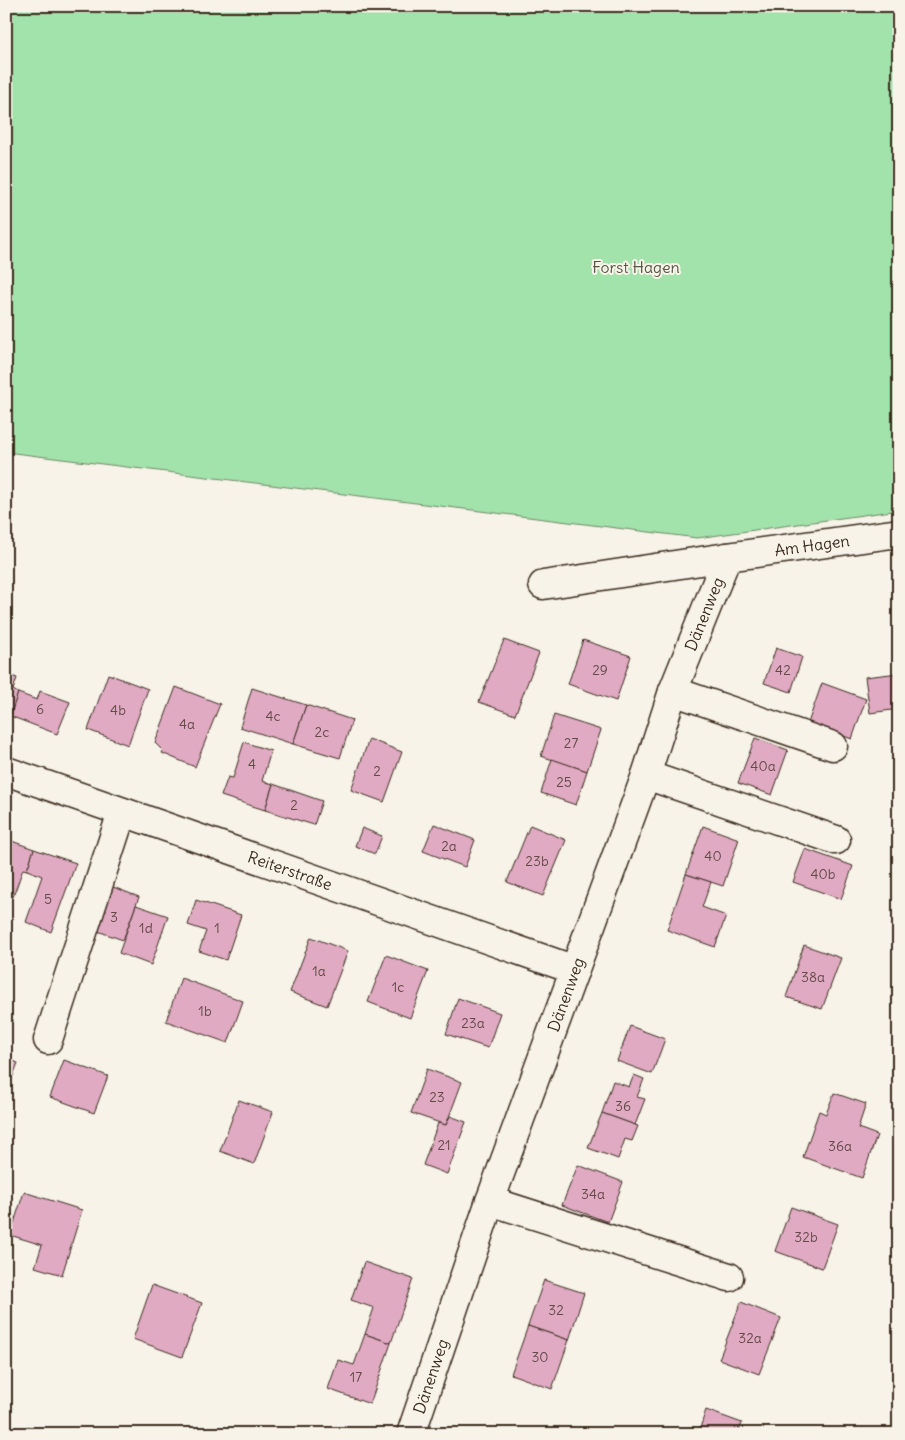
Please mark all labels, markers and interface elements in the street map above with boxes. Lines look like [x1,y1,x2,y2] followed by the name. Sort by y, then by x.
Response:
[592,257,680,277] park label: Forst Hagen
[773,530,851,560] street label: Am Hagen
[680,574,728,654] street label: Dänenweg
[592,661,608,679] house number: 29
[775,661,791,679] house number: 42
[36,700,44,718] house number: 6
[110,701,126,719] house number: 4b
[265,707,281,725] house number: 4c
[179,715,195,733] house number: 4a
[315,723,329,741] house number: 2c
[564,734,578,752] house number: 27
[248,755,256,773] house number: 4
[750,757,776,775] house number: 40a
[373,762,381,780] house number: 2
[556,773,572,791] house number: 25
[290,796,298,814] house number: 2
[441,837,457,855] house number: 2a
[245,846,335,894] street label: Reiterstraße
[704,847,722,865] house number: 40
[525,852,549,870] house number: 23b
[810,865,836,883] house number: 40b
[44,890,52,908] house number: 5
[110,908,118,926] house number: 3
[139,919,153,937] house number: 1d
[214,919,220,937] house number: 1
[543,955,588,1034] street label: Dänenweg
[312,962,326,980] house number: 1a
[801,968,825,986] house number: 38a
[392,978,404,996] house number: 1c
[198,1002,212,1020] house number: 1b
[461,1014,485,1032] house number: 23a
[429,1088,445,1106] house number: 23
[615,1097,631,1115] house number: 36
[437,1136,451,1154] house number: 21
[828,1137,852,1155] house number: 36a
[581,1185,605,1203] house number: 34a
[794,1228,818,1246] house number: 32b
[548,1301,564,1319] house number: 32
[738,1329,762,1347] house number: 32a
[409,1336,453,1416] street label: Dänenweg
[531,1348,549,1366] house number: 30
[350,1368,362,1386] house number: 17

